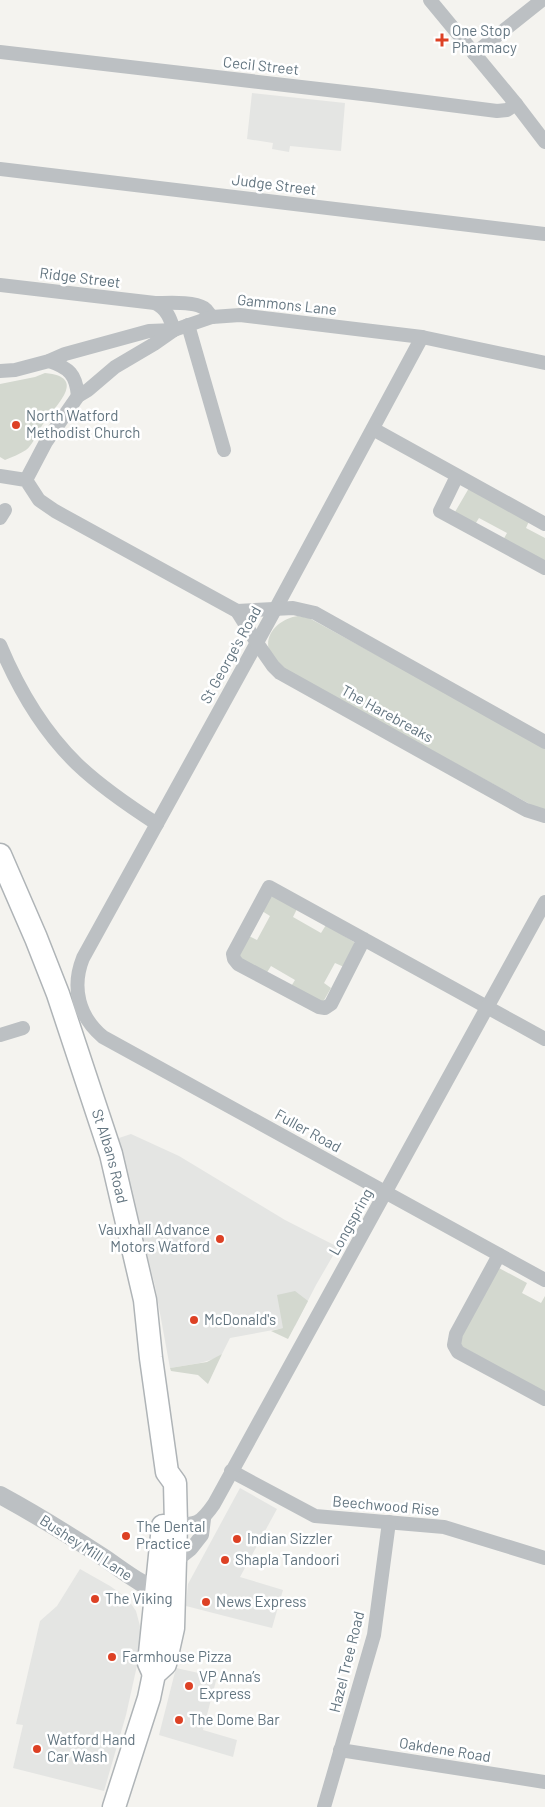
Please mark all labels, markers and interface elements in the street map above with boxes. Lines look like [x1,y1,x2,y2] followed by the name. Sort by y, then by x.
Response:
[452,21,517,56] place label: One Stop Pharmacy
[436,34,448,46] marker: One Stop Pharmacy
[222,52,300,78] street label: Cecil Street
[231,170,317,198] street label: Judge Street
[39,263,122,291] street label: Ridge Street
[236,290,338,318] street label: Gammons Lane
[26,406,140,441] place label: North Watford Methodist Church
[10,419,22,431] marker: North Watford Methodist Church
[196,603,264,706] street label: St George's Road
[338,680,437,746] street label: The Harebreaks
[272,1105,345,1156] street label: Fuller Road
[89,1106,132,1205] street label: St Albans Road
[324,1185,376,1258] street label: Longspring
[98,1220,210,1255] place label: Vauxhall Advance Motors Watford
[214,1233,226,1245] marker: Vauxhall Advance Motors Watford
[204,1310,276,1328] place label: McDonald's
[188,1314,200,1326] marker: McDonald's
[332,1491,440,1519] street label: Beechwood Rise
[37,1511,136,1584] street label: Bushey Mill Lane
[136,1517,205,1552] place label: The Dental Practice
[247,1529,333,1547] place label: Indian Sizzler
[120,1530,132,1542] marker: The Dental Practice
[231,1533,243,1545] marker: Indian Sizzler
[235,1550,340,1568] place label: Shapla Tandoori
[219,1554,231,1566] marker: Shapla Tandoori
[105,1589,173,1607] place label: The Viking
[216,1592,306,1610] place label: News Express
[89,1593,101,1605] marker: The Viking
[200,1596,212,1608] marker: News Express
[325,1609,367,1714] street label: Hazel Tree Road
[122,1647,232,1665] place label: Farmhouse Pizza
[106,1651,118,1663] marker: Farmhouse Pizza
[199,1667,261,1702] place label: VP Anna’s Express
[183,1680,195,1692] marker: VP Anna’s Express
[189,1710,280,1728] place label: The Dome Bar
[173,1714,185,1726] marker: The Dome Bar
[47,1730,136,1765] place label: Watford Hand Car Wash
[398,1733,492,1765] street label: Oakdene Road
[31,1743,43,1755] marker: Watford Hand Car Wash

